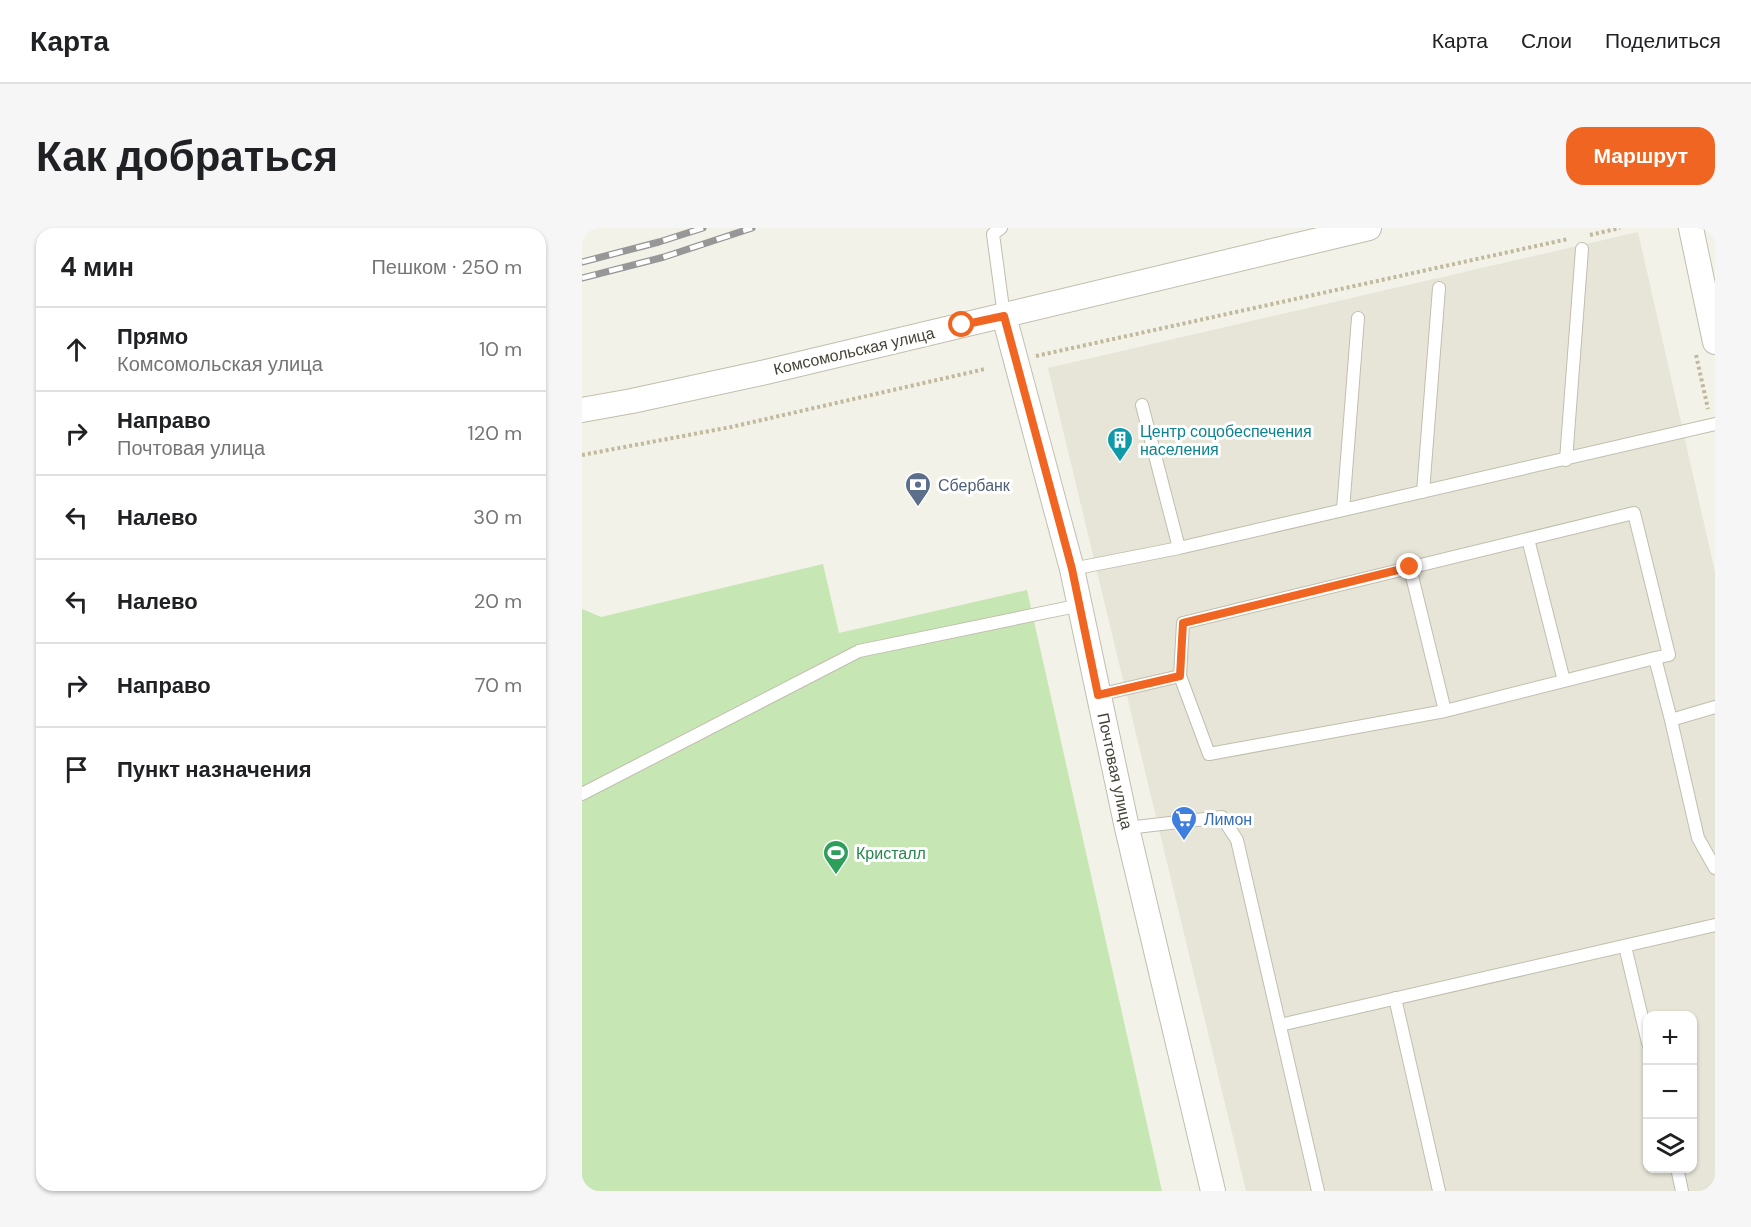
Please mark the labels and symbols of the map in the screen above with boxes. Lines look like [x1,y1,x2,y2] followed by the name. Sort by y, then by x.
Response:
[948,311,974,337] route start
[771,322,937,380] street label: Комсомольская улица
[1140,421,1312,460] place label: Центр соцобеспечения населения
[1105,425,1135,463] building icon: Центр соцобеспечения населения
[903,470,933,508] bank icon: Сбербанк
[938,475,1011,496] place label: Сбербанк
[1396,553,1422,579] route end
[1092,711,1138,831] street label: Почтовая улица
[1169,804,1199,842] supermarket icon: Лимон
[1204,809,1252,830] place label: Лимон
[821,838,851,876] sports icon: Кристалл
[856,843,926,864] place label: Кристалл

